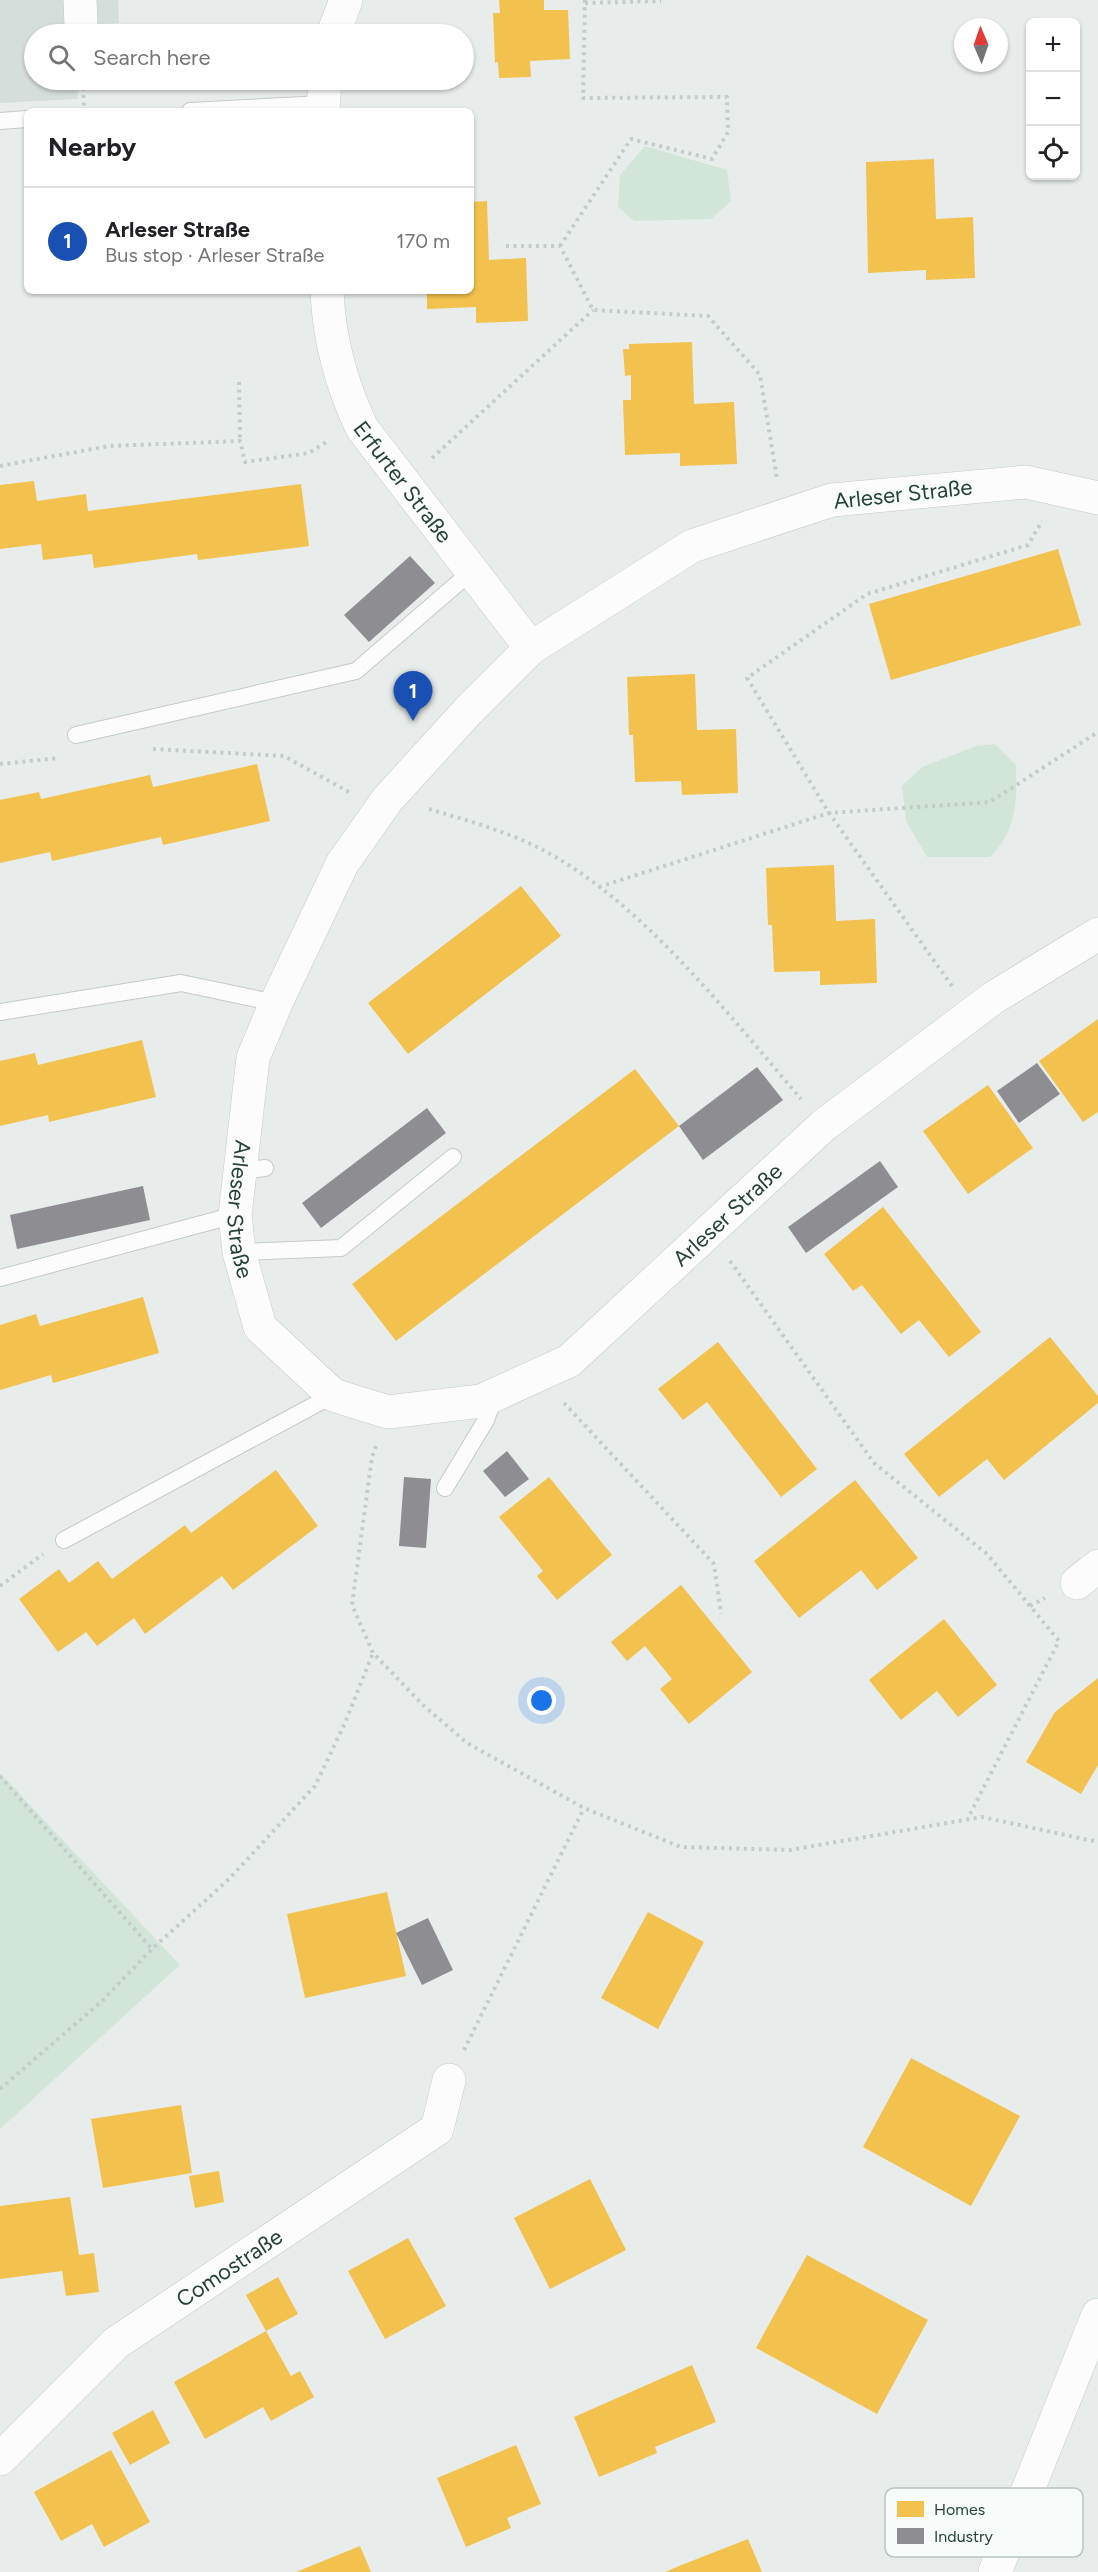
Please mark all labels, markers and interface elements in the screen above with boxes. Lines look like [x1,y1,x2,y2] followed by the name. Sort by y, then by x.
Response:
[954,18,1008,72] north arrow
[1026,18,1080,180] map controls
[1026,18,1080,72] button: +
[24,24,474,90] search box
[45,41,78,74] icon: search
[93,44,211,71] text: Search here
[1026,72,1080,126] button: −
[1026,126,1080,180] button: locate
[48,131,136,163] text: Nearby
[105,216,250,243] text: Arleser Straße
[63,229,72,253] text: 1
[396,229,450,253] text: 170 m
[105,243,324,267] text: Bus stop · Arleser Straße
[348,415,458,548] street label: Erfurter Straße
[832,473,974,515] street label: Arleser Straße
[394,672,432,721] pin: 1
[221,1139,259,1281] street label: Arleser Straße
[667,1157,787,1272] street label: Arleser Straße
[527,1686,556,1715] your location
[171,2223,287,2313] street label: Comostraße
[885,2488,1083,2557] legend
[934,2500,985,2519] text: Homes
[934,2527,993,2546] text: Industry

